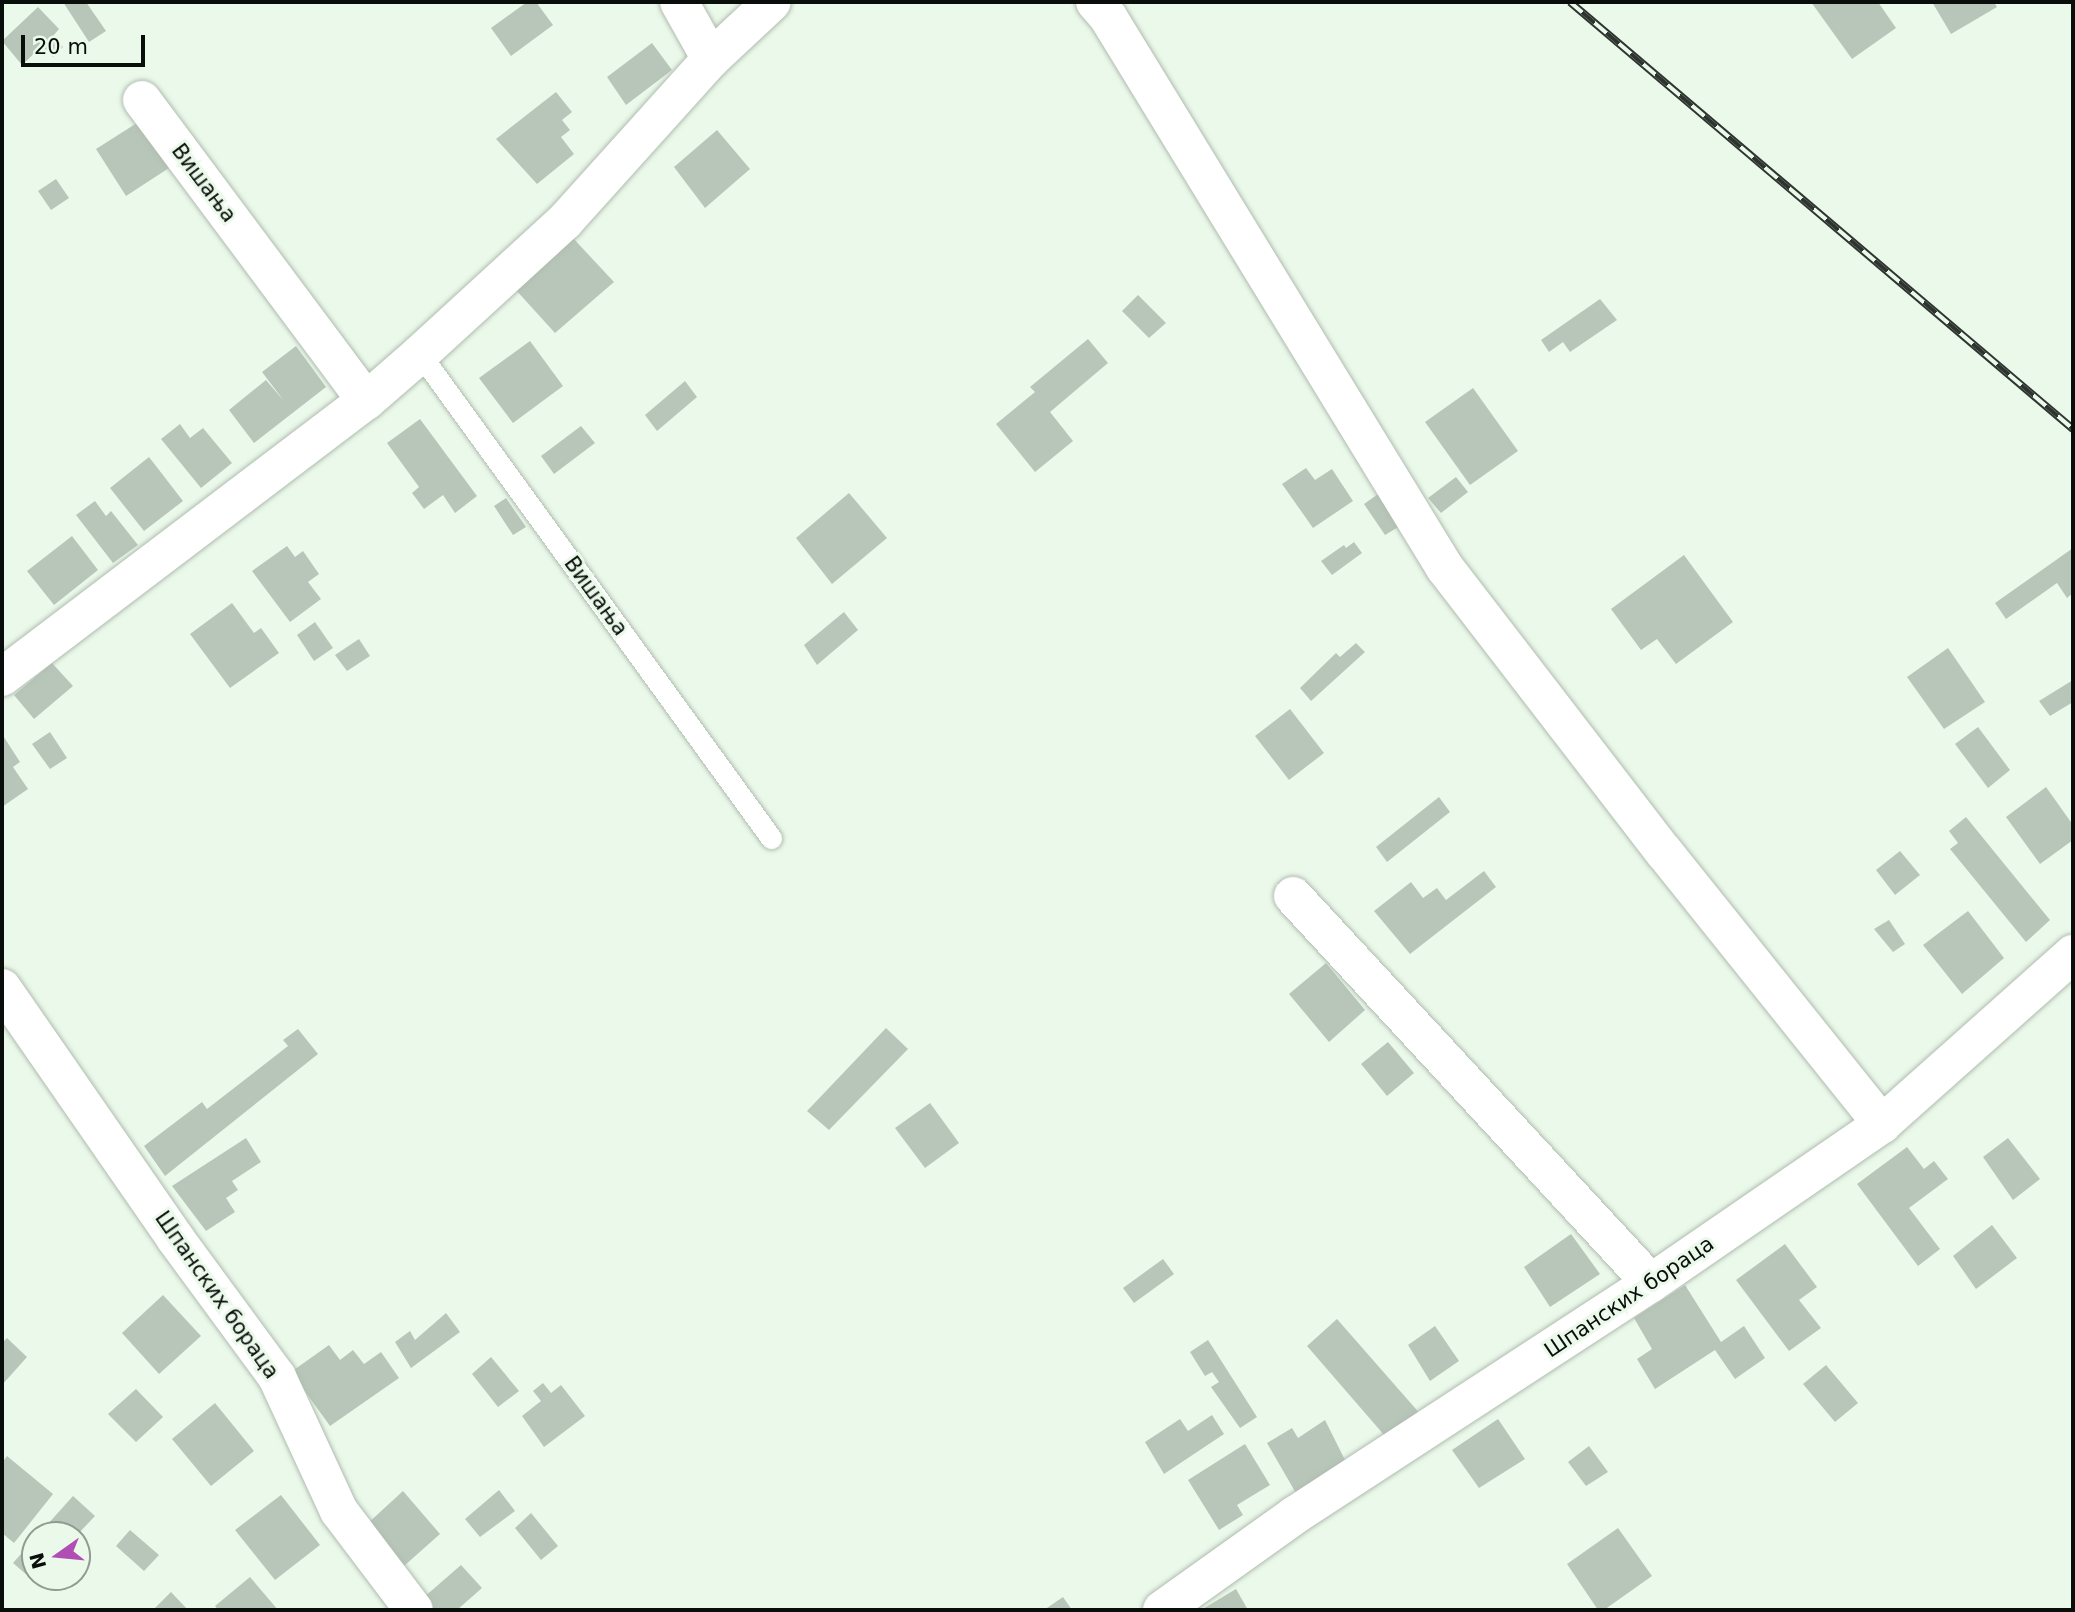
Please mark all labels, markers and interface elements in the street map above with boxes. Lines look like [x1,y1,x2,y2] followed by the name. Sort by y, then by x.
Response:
[24,21,149,65] scale bar
[34,35,88,59] text: 20 m
[166,139,242,227] street label: Вишања
[559,551,633,641] street label: Вишања
[150,1206,284,1384] street label: Шпанских бораца
[1539,1231,1719,1363] street label: Шпанских бораца
[21,1521,91,1591] north arrow
[25,1550,50,1571] text: N

